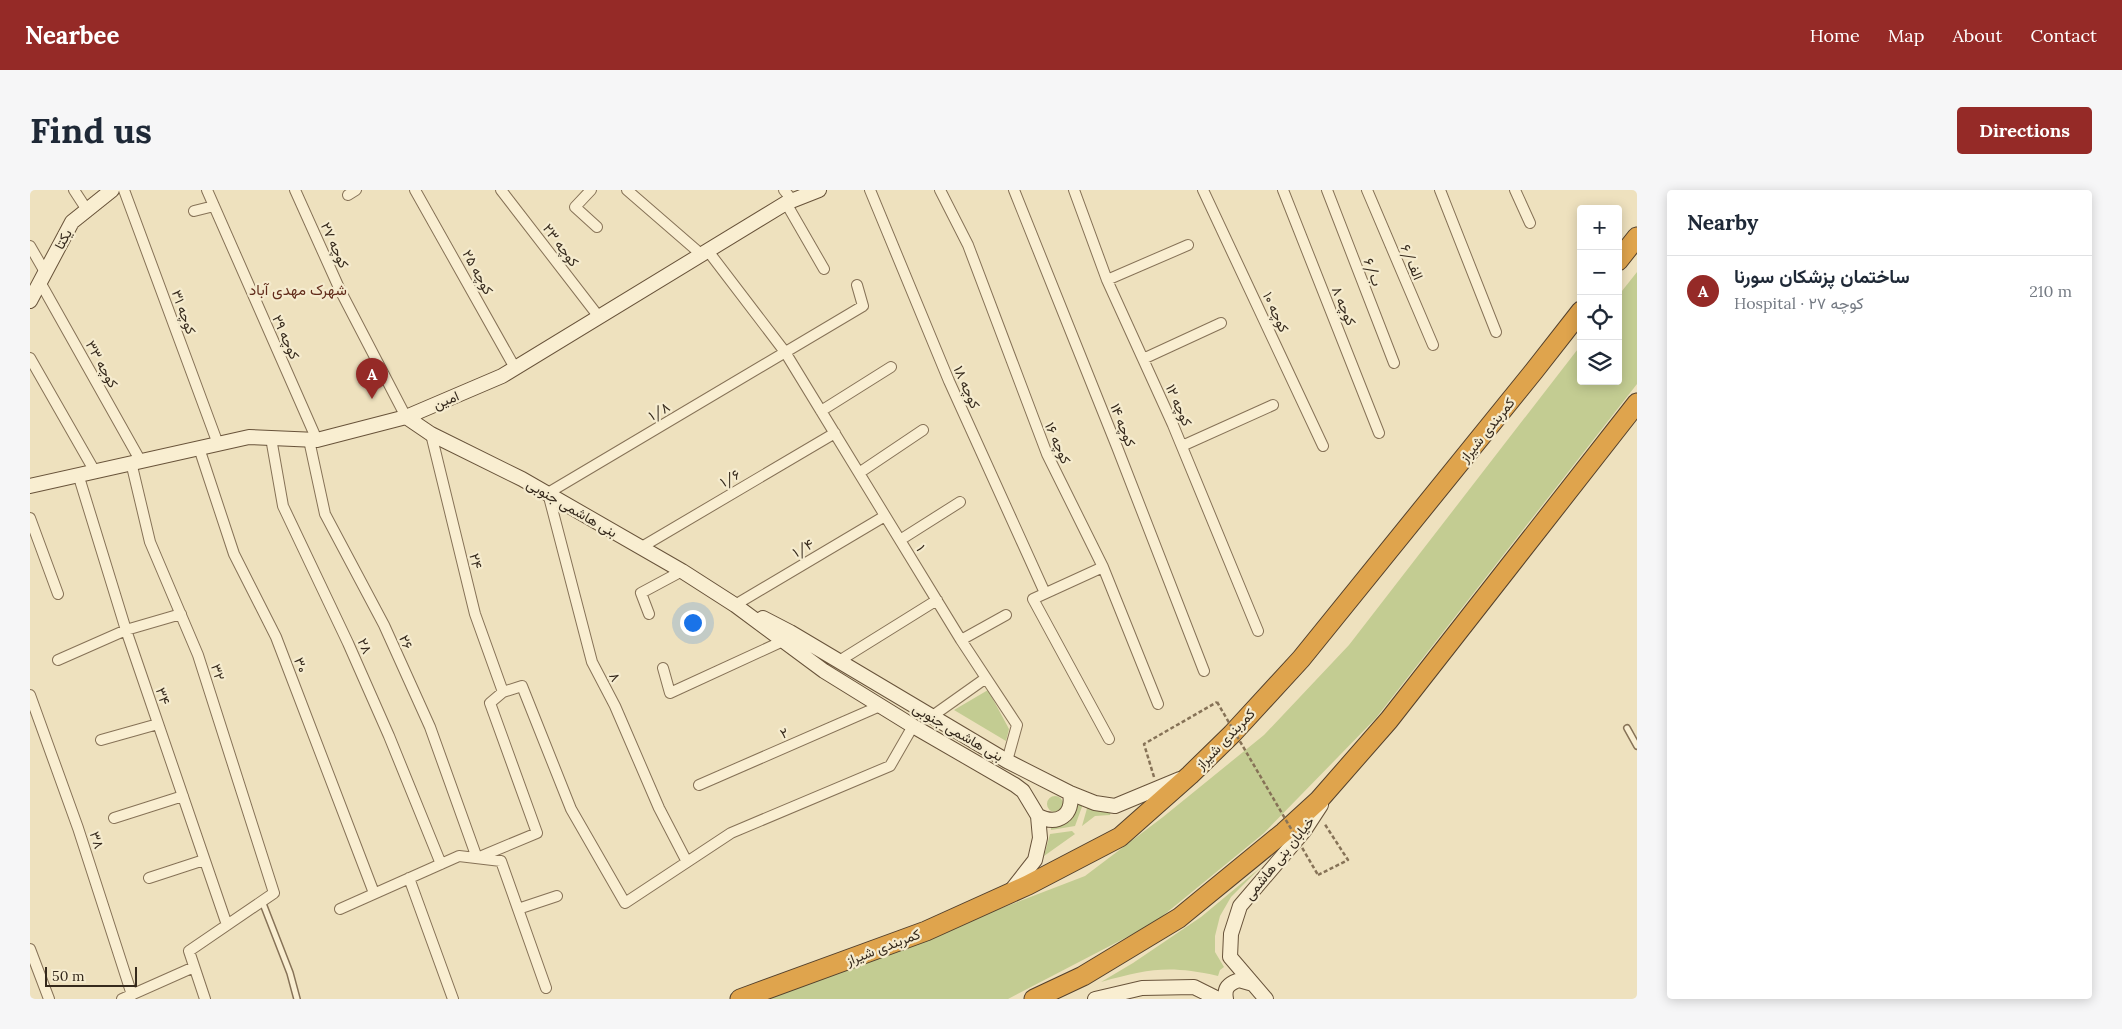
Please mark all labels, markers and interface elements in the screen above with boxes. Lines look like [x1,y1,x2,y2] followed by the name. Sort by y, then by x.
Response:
[25,20,119,51] text: Nearbee
[1810,24,1860,47] text: Home
[1888,24,1924,47] text: Map
[1952,24,2002,47] text: About
[2030,24,2097,47] text: Contact
[1957,107,2092,154] button: Directions
[30,108,152,153] text: Find us
[1577,205,1622,385] map controls
[1577,205,1622,250] button: +
[1687,209,1758,236] text: Nearby
[316,219,353,271] street label: کوچه ۲۷
[538,220,583,271] street label: کوچه ۲۳
[50,226,76,252] street label: یکتا
[1397,242,1427,282] street label: ۶/الف
[458,246,498,298] street label: کوچه ۲۵
[1577,250,1622,295] button: −
[1359,255,1387,289] street label: ب/۶
[1734,264,1910,288] text: ساختمان پزشکان سورنا
[249,280,347,300] district label: شهرک مهدی آباد
[1698,281,1708,301] text: A
[2029,281,2072,301] text: 210 m
[1327,284,1360,329] street label: کوچه ۸
[167,287,200,337] street label: کوچه ۳۱
[1258,289,1293,336] street label: کوچه ۱۰
[1734,293,1864,313] text: Hospital · کوچه ۲۷
[1577,295,1622,340] button: locate
[267,312,304,362] street label: کوچه ۲۹
[81,337,122,391] street label: کوچه ۳۳
[1577,340,1622,385] button: layers
[356,358,388,399] pin: A
[949,363,984,412] street label: کوچه ۱۸
[1161,381,1196,429] street label: کوچه ۱۲
[430,387,462,413] street label: امین
[1455,394,1519,467] street label: کمربندی شیراز
[645,398,673,424] street label: ۱/۸
[1105,401,1140,450] street label: کوچه ۱۴
[1040,419,1075,467] street label: کوچه ۱۶
[717,465,744,491] street label: ۱/۶
[523,475,621,541] street label: بنی هاشمی جنوبی
[789,535,817,561] street label: ۱/۴
[912,542,930,554] street label: ۱
[465,551,487,571] street label: ۲۴
[680,610,706,636] your location
[395,632,417,652] street label: ۲۶
[354,635,376,657] street label: ۲۸
[290,655,312,675] street label: ۳۰
[207,661,229,683] street label: ۳۲
[605,669,625,685] street label: ۸
[152,685,174,707] street label: ۳۴
[909,699,1007,765] street label: بنی هاشمی جنوبی
[1191,705,1259,774] street label: کمربندی شیراز
[777,723,791,743] street label: ۲
[1240,813,1318,903] street label: خیابان بنی هاشمی
[86,829,108,851] street label: ۳۸
[842,925,923,970] street label: کمربندی شیراز
[45,964,138,987] scale bar
[52,967,85,985] text: 50 m

